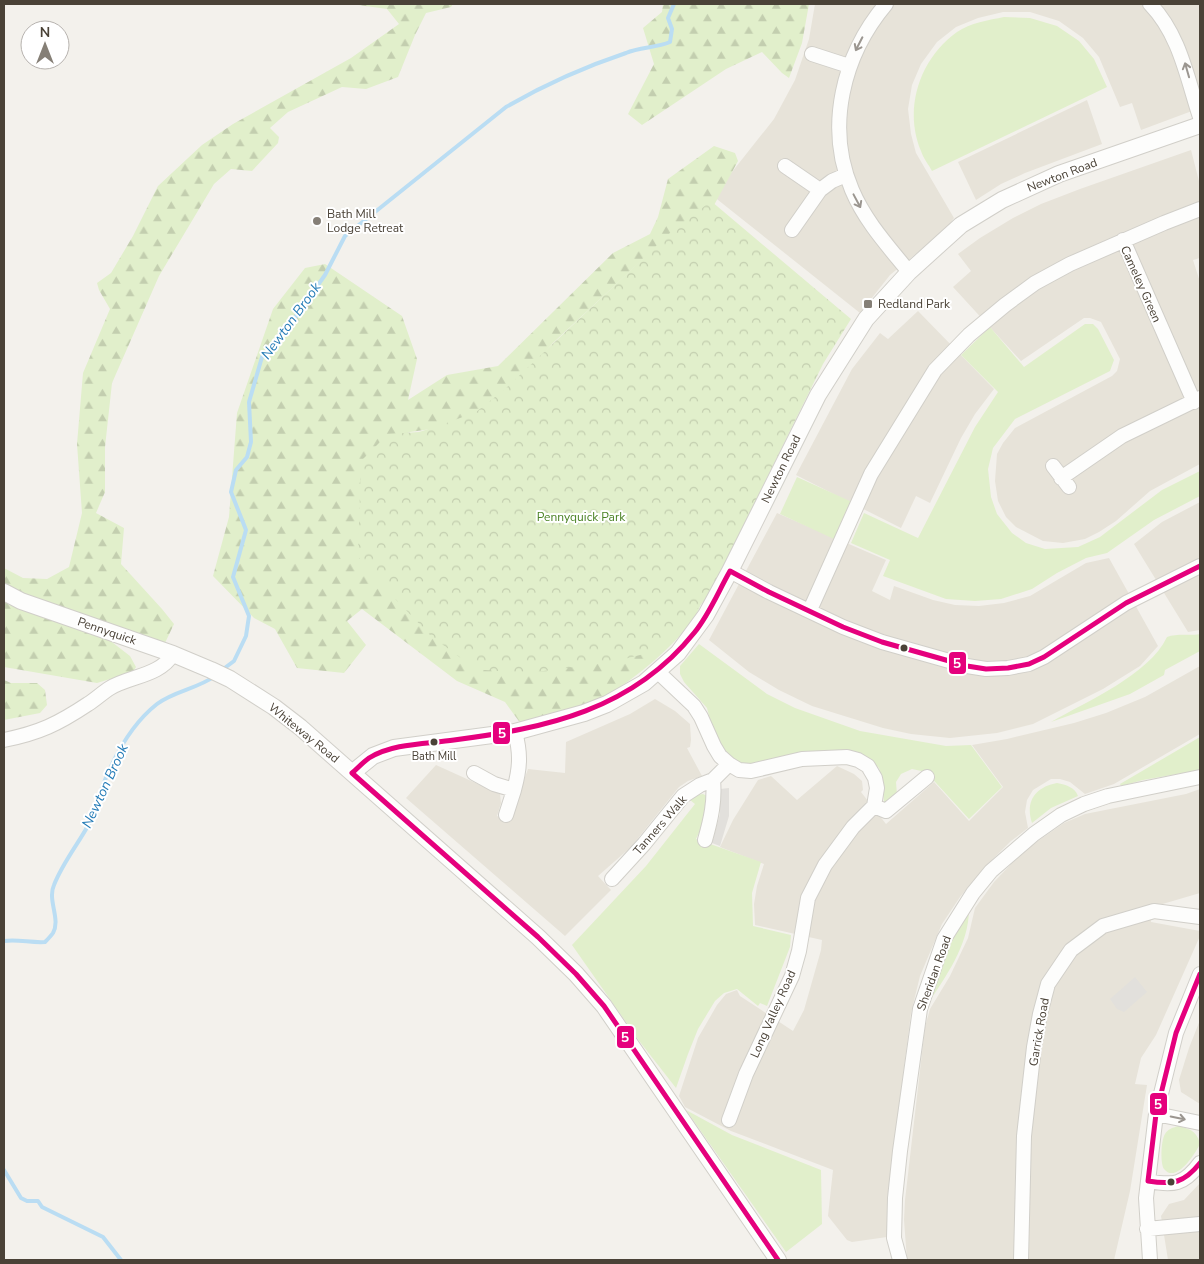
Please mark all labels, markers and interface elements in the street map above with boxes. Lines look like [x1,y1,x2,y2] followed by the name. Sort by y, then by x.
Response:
[20,20,70,70] north arrow
[40,23,50,42] text: N
[854,37,864,52] one-way arrow
[1181,63,1191,79] one-way arrow
[1025,154,1099,196] street label: Newton Road
[853,193,863,208] one-way arrow
[327,206,404,236] place label: Bath Mill Lodge Retreat
[311,215,323,227] marker: Bath Mill Lodge Retreat
[1117,243,1165,325] street label: Cameley Green
[257,278,326,363] water label: Newton Brook
[878,296,951,312] place label: Redland Park
[862,298,874,310] marker: Redland Park
[758,432,804,506] street label: Newton Road
[537,509,626,525] park label: Pennyquick Park
[75,613,140,649] street label: Pennyquick
[899,643,909,653] unlabelled marker
[948,651,967,675] line badge: 5
[953,654,961,673] text: 5
[265,700,343,767] street label: Whiteway Road
[492,721,511,745] line badge: 5
[498,724,506,743] text: 5
[429,737,439,747] marker: Bath Mill
[77,740,133,831] water label: Newton Brook
[412,749,457,764] place label: Bath Mill
[630,791,691,858] street label: Tanners Walk
[913,933,955,1013] street label: Sheridan Road
[746,968,800,1060] street label: Long Valley Road
[1025,997,1053,1067] street label: Garrick Road
[616,1025,635,1049] line badge: 5
[621,1028,629,1047] text: 5
[1149,1092,1168,1116] line badge: 5
[1154,1095,1162,1114] text: 5
[1170,1114,1186,1124] one-way arrow
[1166,1177,1176,1187] unlabelled marker

